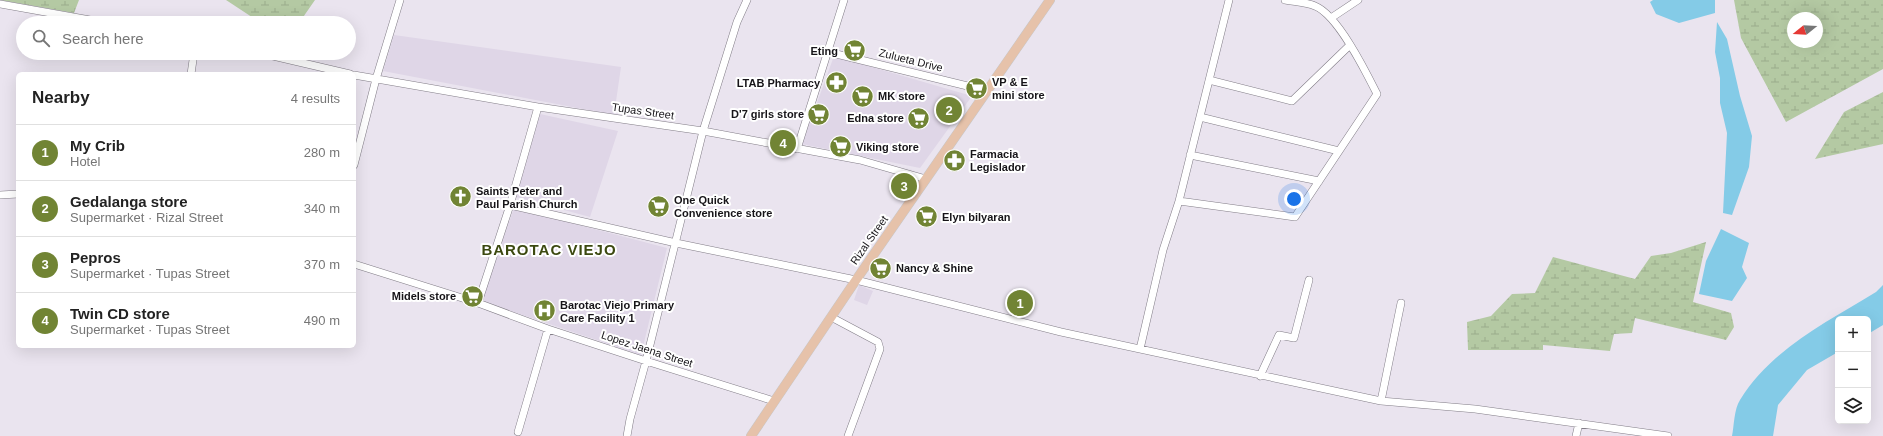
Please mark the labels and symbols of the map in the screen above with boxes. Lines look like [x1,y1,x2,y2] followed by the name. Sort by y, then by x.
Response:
[1787,12,1823,48] north arrow
[841,38,867,64] supermarket icon: Eting
[811,45,838,57] place label: Eting
[878,46,944,74] street label: Zulueta Drive
[823,70,849,96] pharmacy icon: LTAB Pharmacy
[964,75,990,101] supermarket icon: VP & E mini store
[992,76,1045,101] place label: VP & E mini store
[737,77,821,89] place label: LTAB Pharmacy
[849,83,875,109] supermarket icon: MK store
[878,90,925,102] place label: MK store
[936,95,962,125] pin: 2
[611,101,675,121] street label: Tupas Street
[806,101,832,127] supermarket icon: D'7 girls store
[906,105,932,131] supermarket icon: Edna store
[731,108,804,120] place label: D'7 girls store
[847,112,904,124] place label: Edna store
[770,128,796,158] pin: 4
[828,134,854,160] supermarket icon: Viking store
[856,141,919,153] place label: Viking store
[942,147,968,173] pharmacy icon: Farmacia Legislador
[970,148,1026,173] place label: Farmacia Legislador
[891,171,917,201] pin: 3
[447,184,473,210] church icon: Saints Peter and Paul Parish Church
[476,185,578,210] place label: Saints Peter and Paul Parish Church
[1284,189,1304,209] your location
[645,193,671,219] supermarket icon: One Quick Convenience store
[674,194,772,219] place label: One Quick Convenience store
[913,204,939,230] supermarket icon: Elyn bilyaran
[942,211,1011,223] place label: Elyn bilyaran
[848,213,890,267] street label: Rizal Street
[481,241,617,258] district label: BAROTAC VIEJO
[867,255,893,281] supermarket icon: Nancy & Shine
[896,262,973,274] place label: Nancy & Shine
[459,283,485,309] supermarket icon: Midels store
[1007,288,1033,318] pin: 1
[392,290,456,302] place label: Midels store
[531,298,557,324] hospital icon: Barotac Viejo Primary Care Facility 1
[560,299,675,324] place label: Barotac Viejo Primary Care Facility 1
[600,329,694,369] street label: Lopez Jaena Street

